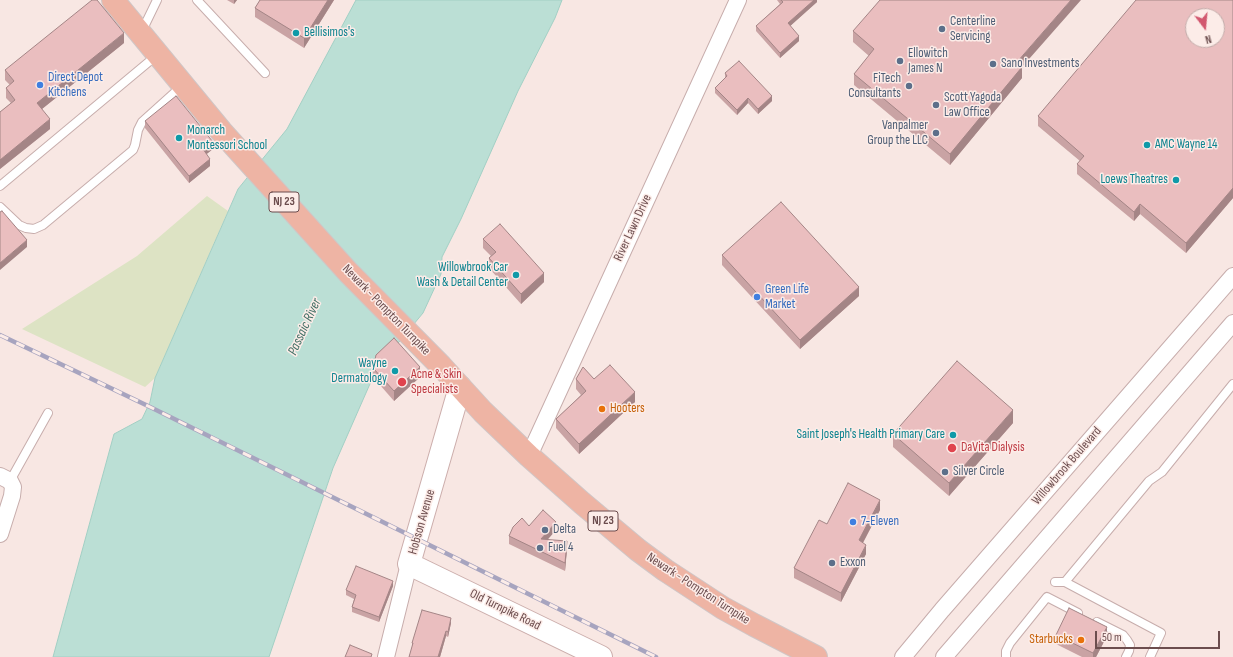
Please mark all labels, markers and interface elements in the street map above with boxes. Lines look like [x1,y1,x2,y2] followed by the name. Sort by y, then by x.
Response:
[1185,8,1225,48] north arrow
[950,14,996,45] place label: Centerline Servicing
[937,24,947,34] marker: Centerline Servicing
[304,25,355,41] place label: Bellisimos's
[291,28,301,38] marker: Bellisimos's
[1204,32,1213,46] text: N
[908,46,948,77] place label: Ellowitch James N
[895,56,905,66] marker: Ellowitch James N
[1001,56,1079,72] place label: Sano Investments
[988,59,998,69] marker: Sano Investments
[48,70,103,101] place label: Direct Depot Kitchens
[848,71,901,102] place label: FiTech Consultants
[35,80,45,90] marker: Direct Depot Kitchens
[904,81,914,91] marker: FiTech Consultants
[944,90,1001,121] place label: Scott Yagoda Law Office
[931,100,941,110] marker: Scott Yagoda Law Office
[867,118,928,149] place label: Vanpalmer Group the LLC
[187,123,267,154] place label: Monarch Montessori School
[931,128,941,138] marker: Vanpalmer Group the LLC
[174,133,184,143] marker: Monarch Montessori School
[1155,137,1218,153] place label: AMC Wayne 14
[1142,140,1152,150] marker: AMC Wayne 14
[1100,172,1168,188] place label: Loews Theatres
[1171,175,1181,185] marker: Loews Theatres
[269,192,299,212] road number: NJ 23
[611,192,655,264] street label: River Lawn Drive
[417,260,508,291] place label: Willowbrook Car Wash & Detail Center
[339,261,433,359] street label: Newark - Pompton Turnpike
[511,270,521,280] marker: Willowbrook Car Wash & Detail Center
[765,282,809,313] place label: Green Life Market
[752,292,762,302] marker: Green Life Market
[285,296,325,358] water label: Passaic River
[331,356,387,387] place label: Wayne Dermatology
[390,366,400,376] marker: Wayne Dermatology
[411,367,462,398] place label: Acne & Skin Specialists
[396,376,408,388] marker: Acne & Skin Specialists
[610,401,645,417] place label: Hooters
[597,404,607,414] marker: Hooters
[1029,424,1105,508] street label: Willowbrook Boulevard
[797,427,945,443] place label: Saint Joseph's Health Primary Care
[948,430,958,440] marker: Saint Joseph's Health Primary Care
[961,440,1025,456] place label: DaVita Dialysis
[946,442,958,454] marker: DaVita Dialysis
[953,464,1004,480] place label: Silver Circle
[940,467,950,477] marker: Silver Circle
[405,488,439,556] street label: Hobson Avenue
[588,511,618,531] road number: NJ 23
[861,514,899,530] place label: 7-Eleven
[848,517,858,527] marker: 7-Eleven
[553,522,576,538] place label: Delta
[540,525,550,535] marker: Delta
[548,540,573,556] place label: Fuel 4
[535,543,545,553] marker: Fuel 4
[643,550,753,628] street label: Newark - Pompton Turnpike
[840,555,866,571] place label: Exxon
[827,558,837,568] marker: Exxon
[467,586,543,634] street label: Old Turnpike Road
[1097,623,1222,649] scale bar
[1102,630,1122,645] text: 50 m
[1029,632,1073,648] place label: Starbucks
[1076,635,1086,645] marker: Starbucks

